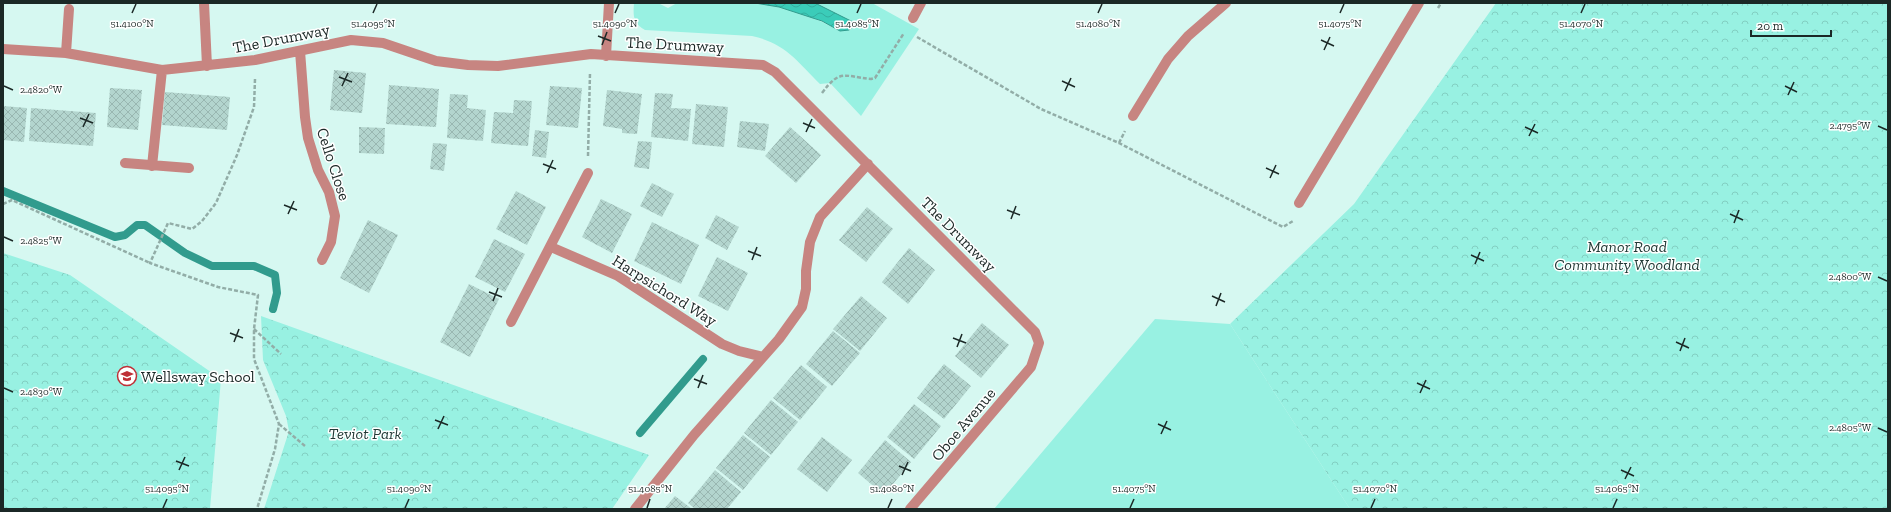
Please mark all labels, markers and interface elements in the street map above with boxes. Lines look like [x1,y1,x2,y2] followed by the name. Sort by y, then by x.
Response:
[1751,12,1831,38] scale bar
[110,18,154,30] text: 51.4100°N
[351,18,396,30] text: 51.4095°N
[593,18,638,30] text: 51.4090°N
[835,18,880,30] text: 51.4085°N
[1076,18,1121,30] text: 51.4080°N
[1318,18,1362,30] text: 51.4075°N
[1559,18,1604,30] text: 51.4070°N
[1757,19,1784,33] text: 20 m
[231,20,332,57] street label: The Drumway
[625,32,725,57] street label: The Drumway
[20,84,63,96] text: 2.4820°W
[1830,120,1871,132] text: 2.4795°W
[313,125,354,203] street label: Cello Close
[917,193,1001,276] street label: The Drumway
[20,235,62,247] text: 2.4825°W
[1554,237,1700,274] park label: Manor Road Community Woodland
[609,251,721,331] street label: Harpsichord Way
[1829,271,1872,283] text: 2.4800°W
[116,365,138,387] school or university icon: Wellsway School
[141,367,255,386] place label: Wellsway School
[927,384,999,465] street label: Oboe Avenue
[20,386,63,398] text: 2.4830°W
[1829,422,1872,434] text: 2.4805°W
[328,424,402,443] park label: Teviot Park
[145,483,190,495] text: 51.4095°N
[387,483,432,495] text: 51.4090°N
[628,483,673,495] text: 51.4085°N
[870,483,915,495] text: 51.4080°N
[1112,483,1156,495] text: 51.4075°N
[1353,483,1398,495] text: 51.4070°N
[1595,483,1640,495] text: 51.4065°N

